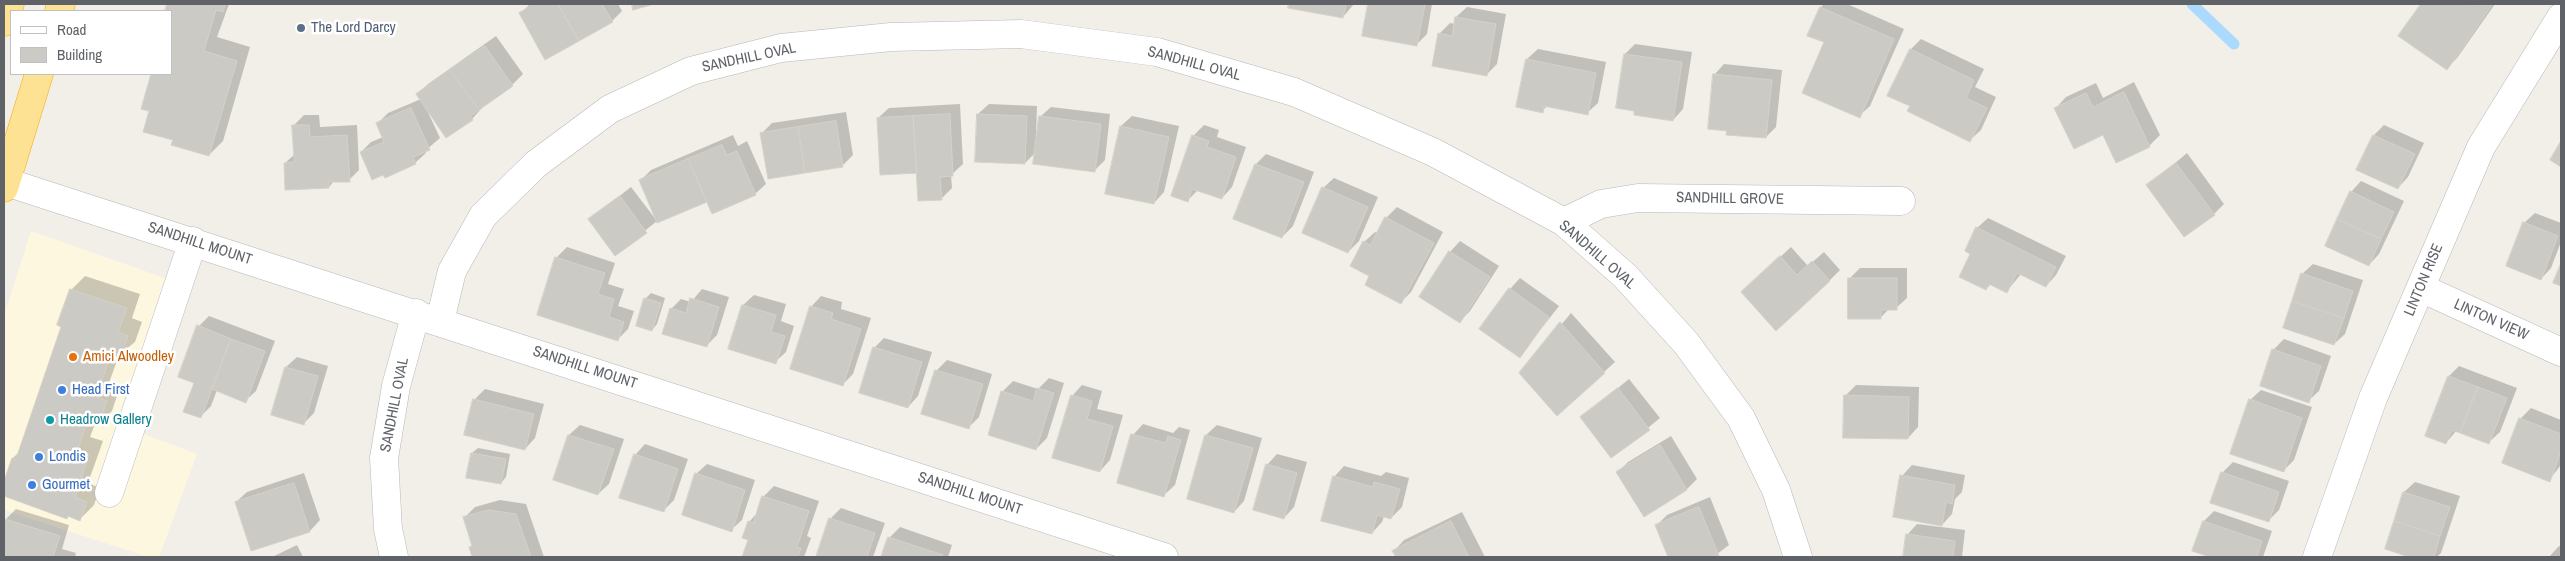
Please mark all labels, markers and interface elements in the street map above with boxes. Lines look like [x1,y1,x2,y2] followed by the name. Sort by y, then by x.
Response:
[10,10,172,75] legend
[57,19,86,40] text: Road
[311,19,396,37] place label: The Lord Darcy
[295,22,307,34] marker: The Lord Darcy
[700,39,798,77] street label: SANDHILL OVAL
[1146,43,1242,85] street label: SANDHILL OVAL
[57,44,102,65] text: Building
[1676,189,1784,209] street label: SANDHILL GROVE
[1555,217,1639,293] street label: SANDHILL OVAL
[146,219,254,269] street label: SANDHILL MOUNT
[2401,241,2447,319] street label: LINTON RISE
[2451,296,2531,344] street label: LINTON VIEW
[531,343,639,393] street label: SANDHILL MOUNT
[83,348,174,366] place label: Amici Alwoodley
[67,351,79,363] marker: Amici Alwoodley
[377,356,413,454] street label: SANDHILL OVAL
[72,381,129,399] place label: Head First
[56,384,68,396] marker: Head First
[60,411,152,429] place label: Headrow Gallery
[44,414,56,426] marker: Headrow Gallery
[49,448,86,466] place label: Londis
[33,451,45,463] marker: Londis
[916,469,1024,519] street label: SANDHILL MOUNT
[42,476,90,494] place label: Gourmet
[26,479,38,491] marker: Gourmet

